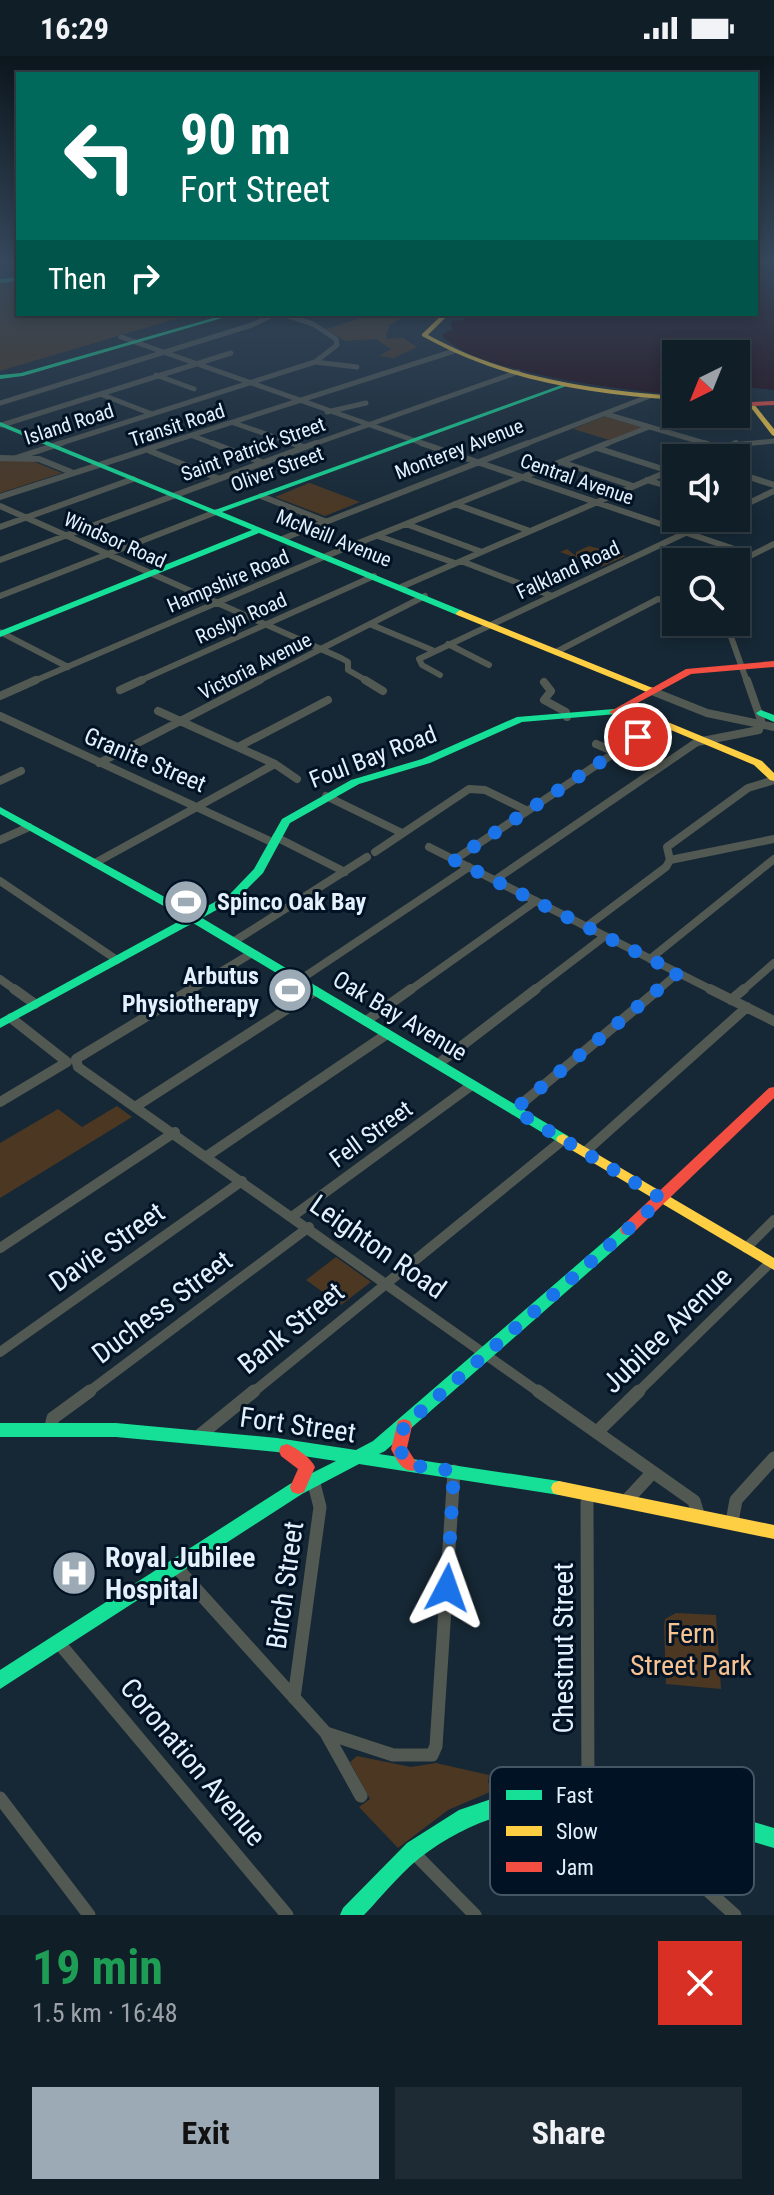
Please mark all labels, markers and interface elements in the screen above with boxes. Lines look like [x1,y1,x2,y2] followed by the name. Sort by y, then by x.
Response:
[40,11,109,46] text: 16:29
[180,102,291,168] text: 90 m
[48,104,152,208] icon: left
[180,169,330,211] text: Fort Street
[123,256,167,300] icon: right
[48,261,107,296] text: Then
[662,340,750,428] north arrow
[662,340,750,636] map controls
[21,398,117,450] street label: Island Road
[126,398,228,452] street label: Transit Road
[178,412,328,486] street label: Saint Patrick Street
[391,413,527,485] street label: Monterey Avenue
[228,441,327,497] street label: Oliver Street
[662,444,750,532] button: sound
[517,448,637,510] street label: Central Avenue
[273,504,395,572] street label: McNeill Avenue
[60,507,170,573] street label: Windsor Road
[513,536,623,604] street label: Falkland Road
[163,544,293,618] street label: Hampshire Road
[662,548,750,636] button: search
[192,587,290,649] street label: Roslyn Road
[195,627,315,705] street label: Victoria Avenue
[604,703,672,771] pin
[616,715,660,759] icon: arrive
[305,720,441,794] street label: Foul Bay Road
[80,722,210,798] street label: Granite Street
[162,878,210,926] sports icon: Spinco Oak Bay
[217,888,367,916] place label: Spinco Oak Bay
[122,962,259,1018] place label: Arbutus Physiotherapy
[328,965,472,1067] street label: Oak Bay Avenue
[266,966,314,1014] sports icon: Arbutus Physiotherapy
[324,1095,418,1173] street label: Fell Street
[304,1188,452,1306] street label: Leighton Road
[43,1195,171,1299] street label: Davie Street
[86,1244,238,1370] street label: Duchess Street
[595,1260,739,1400] street label: Jubilee Avenue
[231,1275,351,1381] street label: Bank Street
[238,1401,358,1449] street label: Fort Street
[260,1519,310,1651] street label: Birch Street
[105,1541,255,1606] place label: Royal Jubilee Hospital
[405,1546,489,1630] position arrow
[50,1549,98,1597] hospital icon: Royal Jubilee Hospital
[547,1563,580,1734] street label: Chestnut Street
[630,1617,752,1682] park label: Fern Street Park
[113,1672,273,1852] street label: Coronation Avenue
[490,1767,754,1895] legend
[556,1783,593,1808] text: Fast
[556,1819,598,1844] text: Slow
[556,1855,594,1880] text: Jam
[32,1939,163,1996] text: 19 min
[658,1941,742,2025] button: close
[32,1998,177,2028] text: 1.5 km · 16:48
[32,2087,379,2179] button: Exit
[395,2087,742,2179] button: Share

